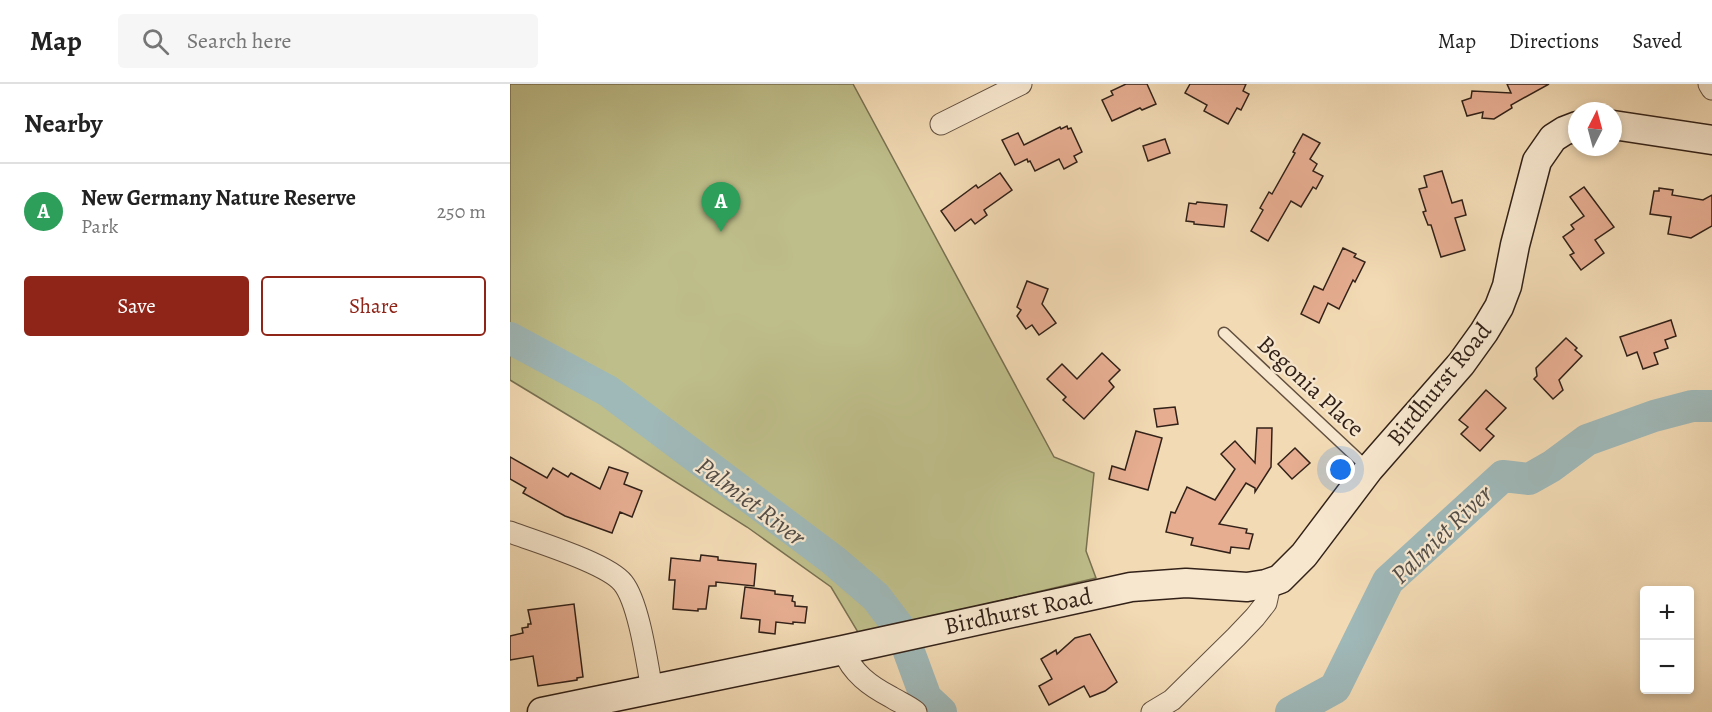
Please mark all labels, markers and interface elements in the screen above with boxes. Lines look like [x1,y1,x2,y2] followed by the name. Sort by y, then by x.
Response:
[118,14,538,68] search box
[30,22,82,60] text: Map
[139,25,172,58] icon: search
[187,26,291,56] text: Search here
[1438,27,1476,55] text: Map
[1509,27,1599,55] text: Directions
[1632,27,1682,55] text: Saved
[1568,102,1622,156] north arrow
[24,106,103,141] text: Nearby
[702,182,740,232] pin: A
[81,183,356,213] text: New Germany Nature Reserve
[37,198,50,225] text: A
[437,198,486,225] text: 250 m
[81,213,119,240] text: Park
[24,276,249,336] button: Save
[261,276,486,336] button: Share
[1379,316,1499,452] street label: Birdhurst Road
[1251,328,1371,444] street label: Begonia Place
[689,449,813,555] water label: Palmiet River
[1326,455,1355,484] your location
[1383,476,1501,592] water label: Palmiet River
[941,580,1095,642] street label: Birdhurst Road
[1640,586,1694,694] map controls
[1640,586,1694,640] button: +
[1640,640,1694,694] button: −

